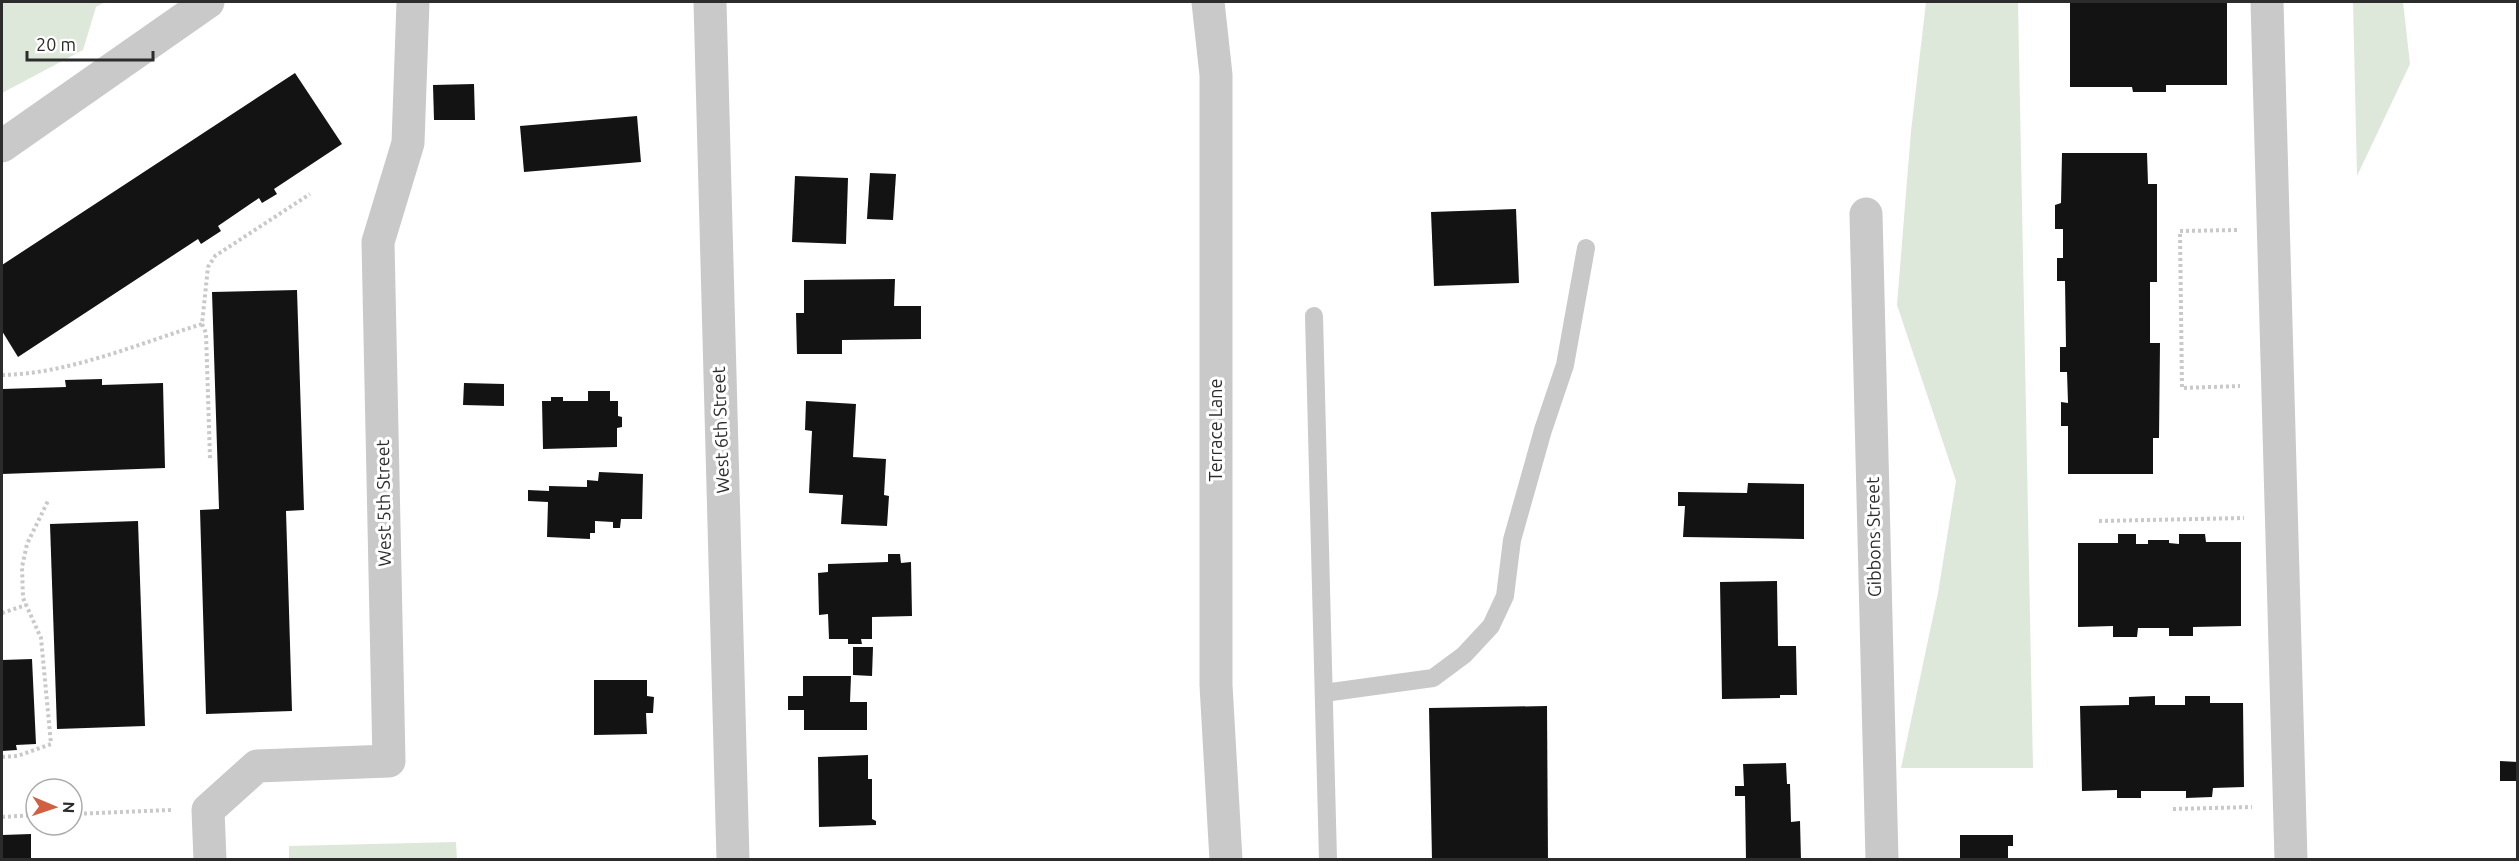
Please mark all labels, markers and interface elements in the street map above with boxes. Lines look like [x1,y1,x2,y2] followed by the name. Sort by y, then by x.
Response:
[27,24,153,62] scale bar
[36,34,76,54] text: 20 m
[708,366,732,494] street label: West 6th Street
[1205,379,1225,481] street label: Terrace Lane
[372,439,394,567] street label: West 5th Street
[1862,477,1884,597] street label: Gibbons Street
[24,777,84,837] north arrow
[60,801,78,814] text: N

